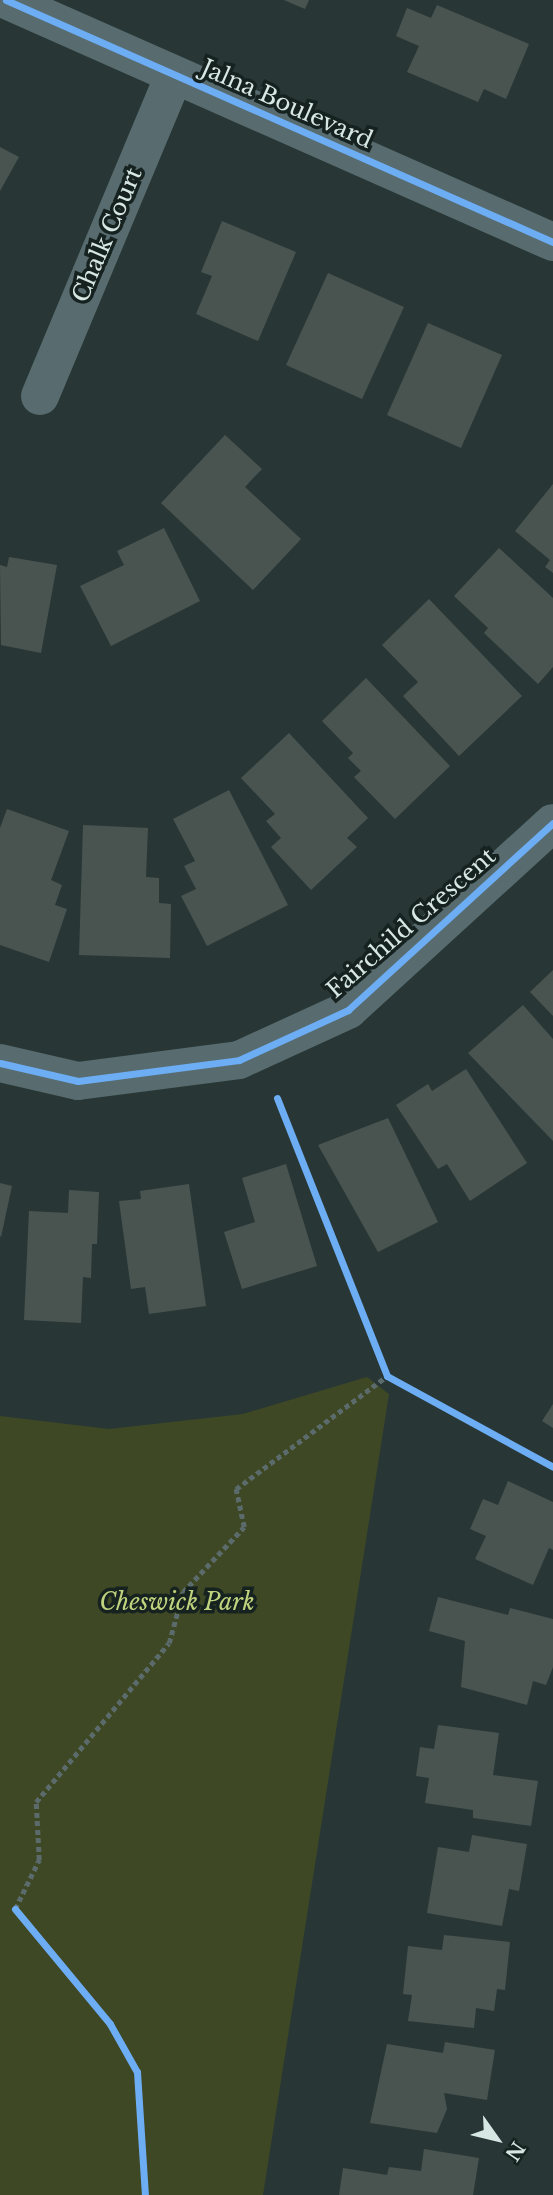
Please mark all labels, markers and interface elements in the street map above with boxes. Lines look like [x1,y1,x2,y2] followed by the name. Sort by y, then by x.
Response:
[197,54,377,154] street label: Jalna Boulevard
[66,163,148,307] street label: Chalk Court
[321,842,501,1004] street label: Fairchild Crescent
[99,1588,255,1616] park label: Cheswick Park
[462,2104,532,2174] north arrow
[500,2137,529,2165] text: N

